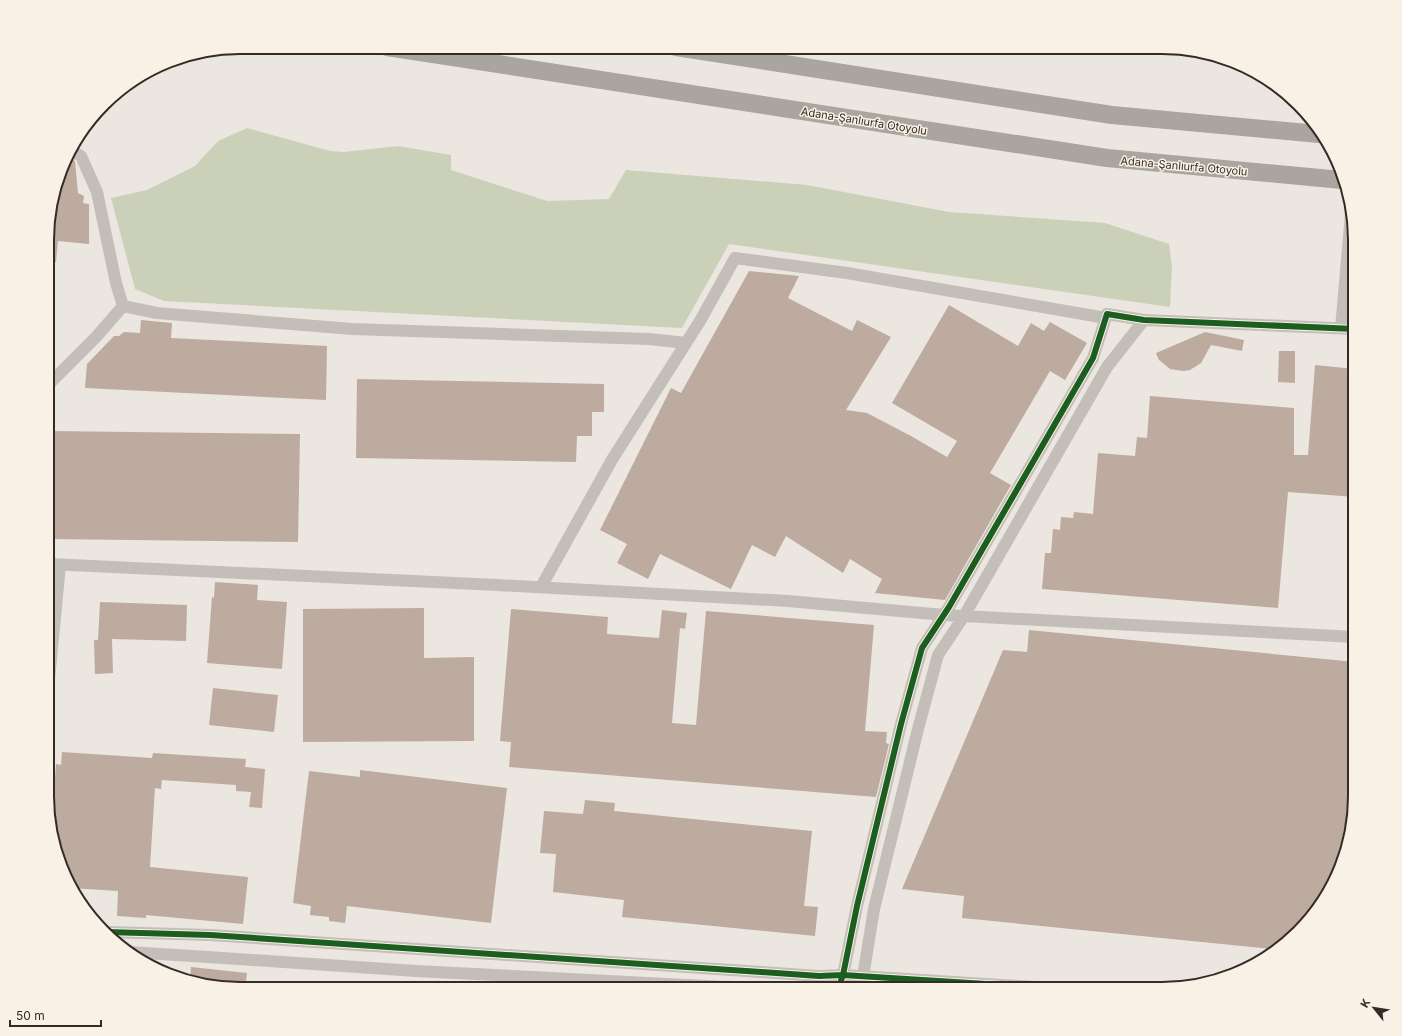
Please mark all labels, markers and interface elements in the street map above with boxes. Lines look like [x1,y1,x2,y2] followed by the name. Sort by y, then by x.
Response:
[800,104,928,138] street label: Adana-Şanlıurfa Otoyolu
[1120,153,1248,179] street label: Adana-Şanlıurfa Otoyolu
[1354,988,1394,1028] north arrow
[1357,996,1373,1010] text: K
[10,1002,101,1028] scale bar
[16,1008,45,1023] text: 50 m

